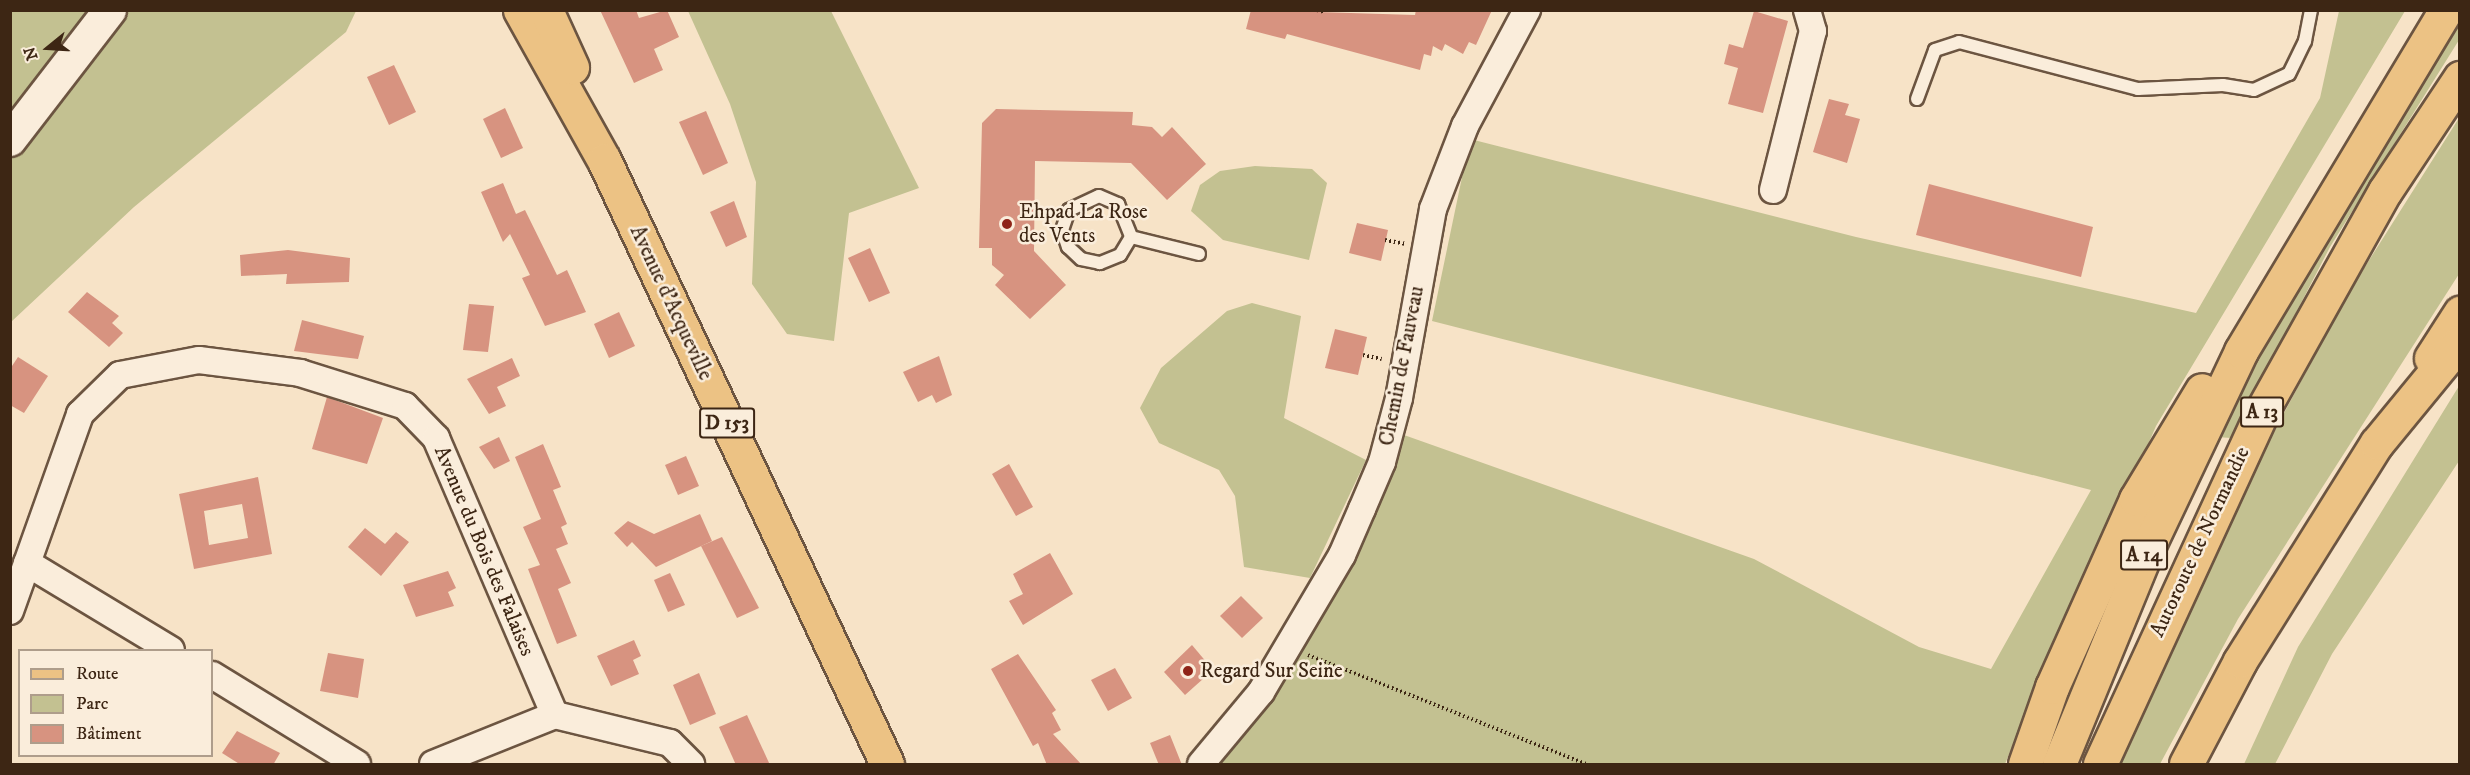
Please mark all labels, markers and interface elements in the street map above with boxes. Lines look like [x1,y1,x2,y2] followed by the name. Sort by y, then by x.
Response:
[18,18,78,78] north arrow
[19,44,42,63] text: N
[1019,199,1148,249] place label: Ehpad La Rose des Vents
[1000,217,1014,231] marker: Ehpad La Rose des Vents
[624,222,718,384] street label: Avenue d'Acqueville
[1374,284,1430,448] street label: Chemin de Fauveau
[2240,395,2284,429] road number: A 13
[698,406,756,440] road number: D 153
[428,442,540,660] street label: Avenue du Bois des Falaises
[2145,443,2255,641] street label: Autoroute de Normandie
[2120,538,2168,572] road number: A 14
[18,649,213,757] legend
[1200,658,1343,684] place label: Regard Sur Seine
[76,663,119,685] text: Route
[1181,664,1195,678] marker: Regard Sur Seine
[76,693,108,715] text: Parc
[76,723,141,745] text: Bâtiment

